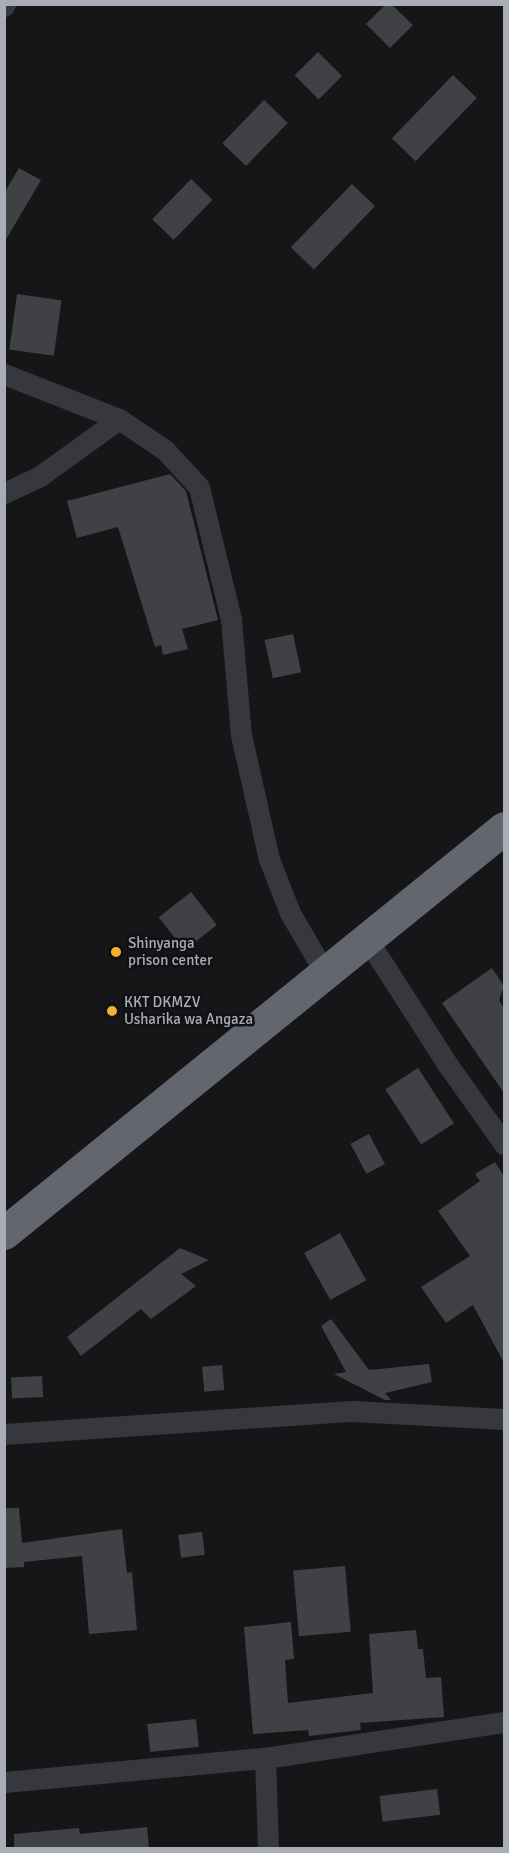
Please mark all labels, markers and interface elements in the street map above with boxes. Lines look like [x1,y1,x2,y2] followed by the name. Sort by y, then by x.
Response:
[128,934,212,969] place label: Shinyanga prison center
[109,945,123,959] marker: Shinyanga prison center
[124,993,253,1028] place label: KKT DKMZV Usharika wa Angaza
[105,1004,119,1018] marker: KKT DKMZV Usharika wa Angaza

